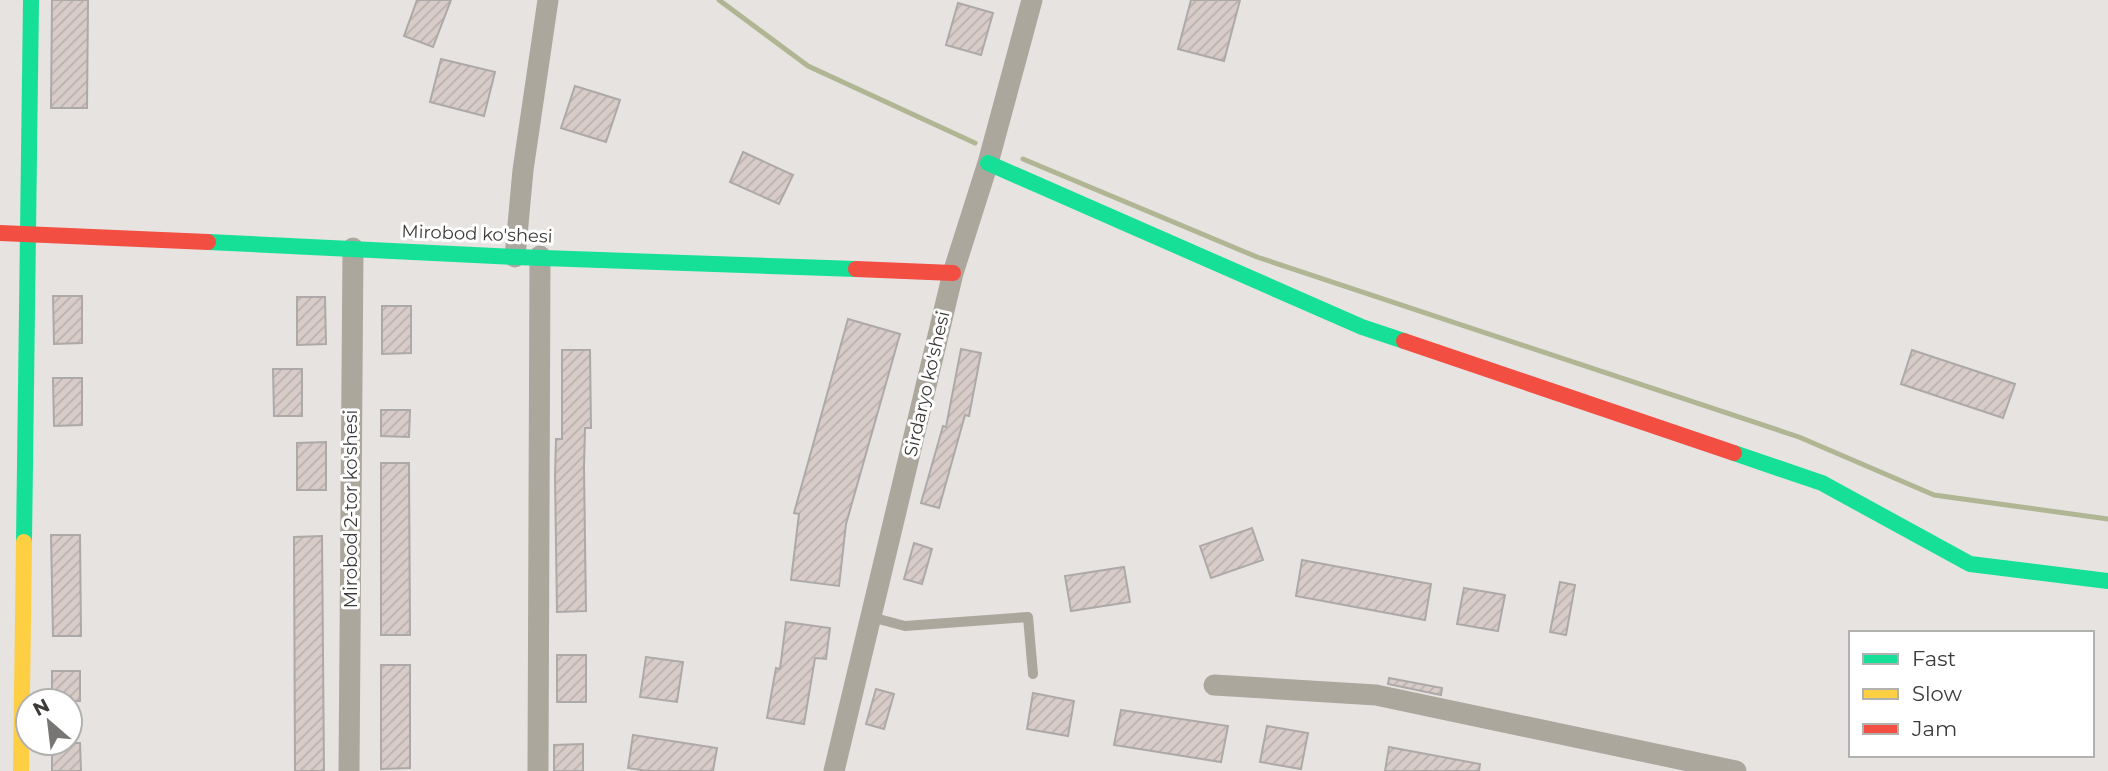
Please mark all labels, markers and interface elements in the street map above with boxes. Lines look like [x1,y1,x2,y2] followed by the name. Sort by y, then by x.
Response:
[401,220,553,248] street label: Mirobod ko'shesi
[900,309,954,459] street label: Sirdaryo ko'shesi
[340,410,362,608] street label: Mirobod 2-tor ko'shesi
[1849,631,2094,757] legend
[1912,646,1956,671] text: Fast
[1912,681,1962,706] text: Slow
[14,687,84,757] north arrow
[29,694,53,721] text: N
[1911,716,1957,741] text: Jam

